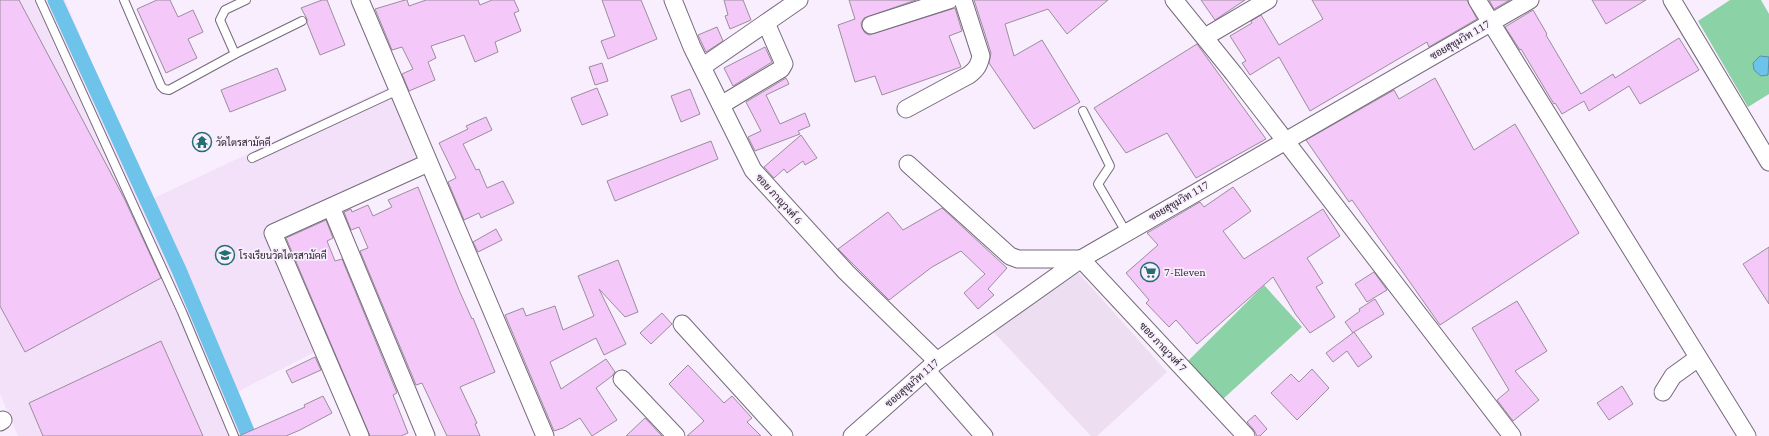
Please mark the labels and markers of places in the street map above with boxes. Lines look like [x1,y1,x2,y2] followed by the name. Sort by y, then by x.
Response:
[191,131,213,153] temple icon: วัดไตรสามัคคี
[216,136,271,149] place label: วัดไตรสามัคคี
[214,244,236,266] school or university icon: โรงเรียนวัดไตรสามัคคี
[238,249,327,262] place label: โรงเรียนวัดไตรสามัคคี
[1139,261,1161,283] supermarket icon: 7-Eleven
[1164,266,1206,279] place label: 7-Eleven

